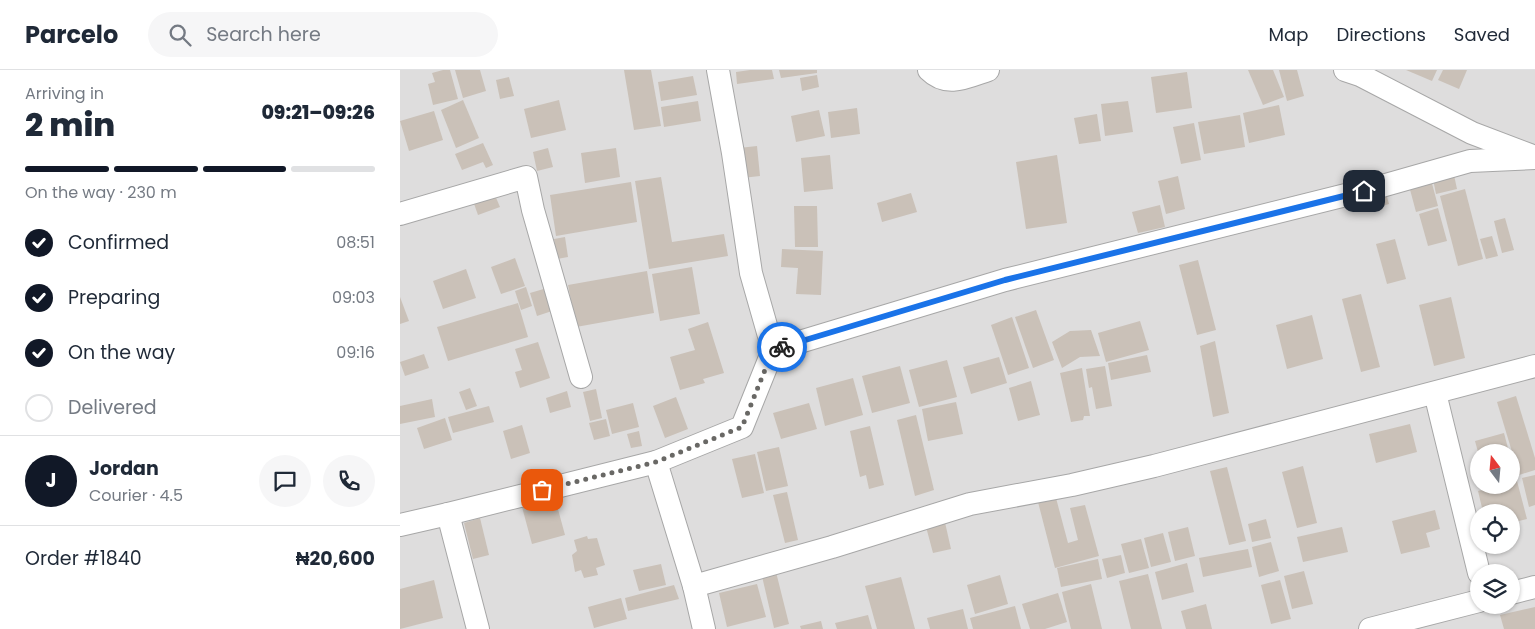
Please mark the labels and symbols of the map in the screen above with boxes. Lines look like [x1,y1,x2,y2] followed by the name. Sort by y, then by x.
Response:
[1343,170,1385,212] pin
[757,322,807,372] courier
[1470,444,1520,494] north arrow
[521,469,563,511] pin

